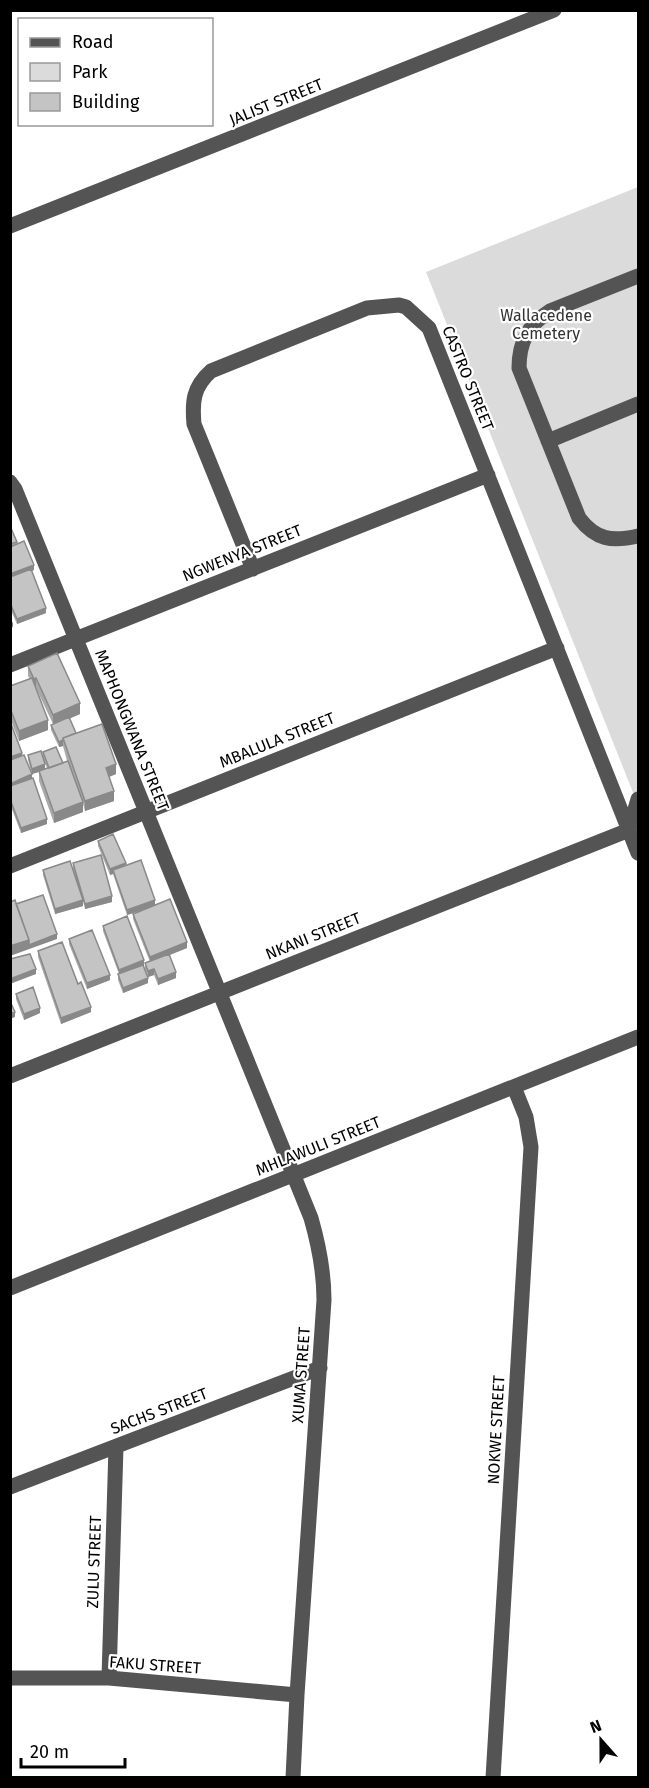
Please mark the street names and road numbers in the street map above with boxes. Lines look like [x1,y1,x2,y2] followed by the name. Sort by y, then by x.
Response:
[226,74,326,129] street label: JALIST STREET
[438,323,498,434] street label: CASTRO STREET
[180,520,305,586] street label: NGWENYA STREET
[91,647,173,814] street label: MAPHONGWANA STREET
[217,708,338,772] street label: MBALULA STREET
[263,908,364,964] street label: NKANI STREET
[253,1112,384,1180] street label: MHLAWULI STREET
[288,1325,314,1424] street label: XUMA STREET
[484,1374,508,1485] street label: NOKWE STREET
[108,1384,211,1438] street label: SACHS STREET
[83,1515,105,1609] street label: ZULU STREET
[108,1652,202,1678] street label: FAKU STREET

